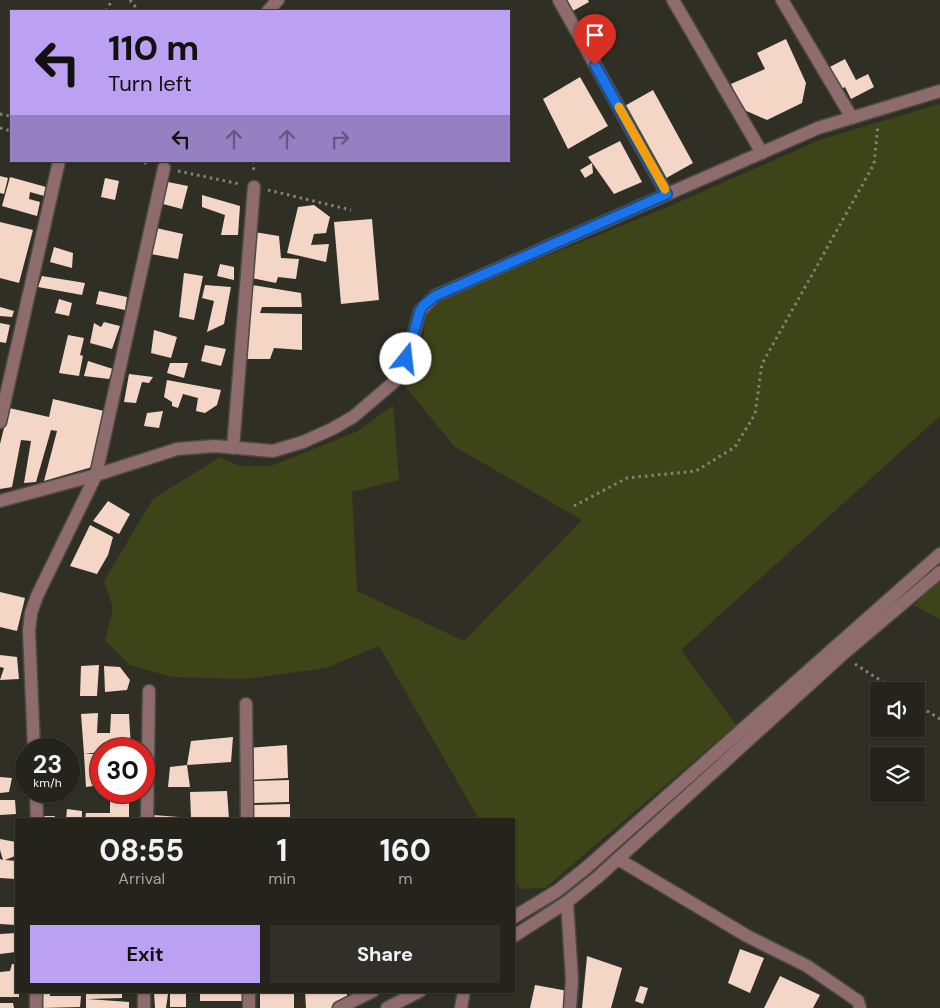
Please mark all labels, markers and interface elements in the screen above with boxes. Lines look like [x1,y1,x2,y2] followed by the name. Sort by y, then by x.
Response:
[574,14,616,65] pin
[581,21,609,49] icon: arrive
[108,25,199,71] text: 110 m
[25,30,90,95] icon: left
[108,69,192,98] text: Turn left
[167,125,195,153] icon: left
[220,125,248,153] icon: ahead
[273,125,301,153] icon: ahead
[326,125,354,153] icon: right
[379,332,431,384] position arrow
[870,682,925,802] map controls
[870,682,925,737] button: sound
[90,738,155,803] speed limit sign: 30
[870,747,925,802] button: layers
[33,748,62,781] text: 23
[33,775,62,791] text: km/h
[99,831,184,870] text: 08:55
[277,831,287,870] text: 1
[380,831,431,870] text: 160
[118,868,165,889] text: Arrival
[268,868,296,889] text: min
[398,868,412,889] text: m
[30,925,260,983] button: Exit
[270,925,500,983] button: Share

